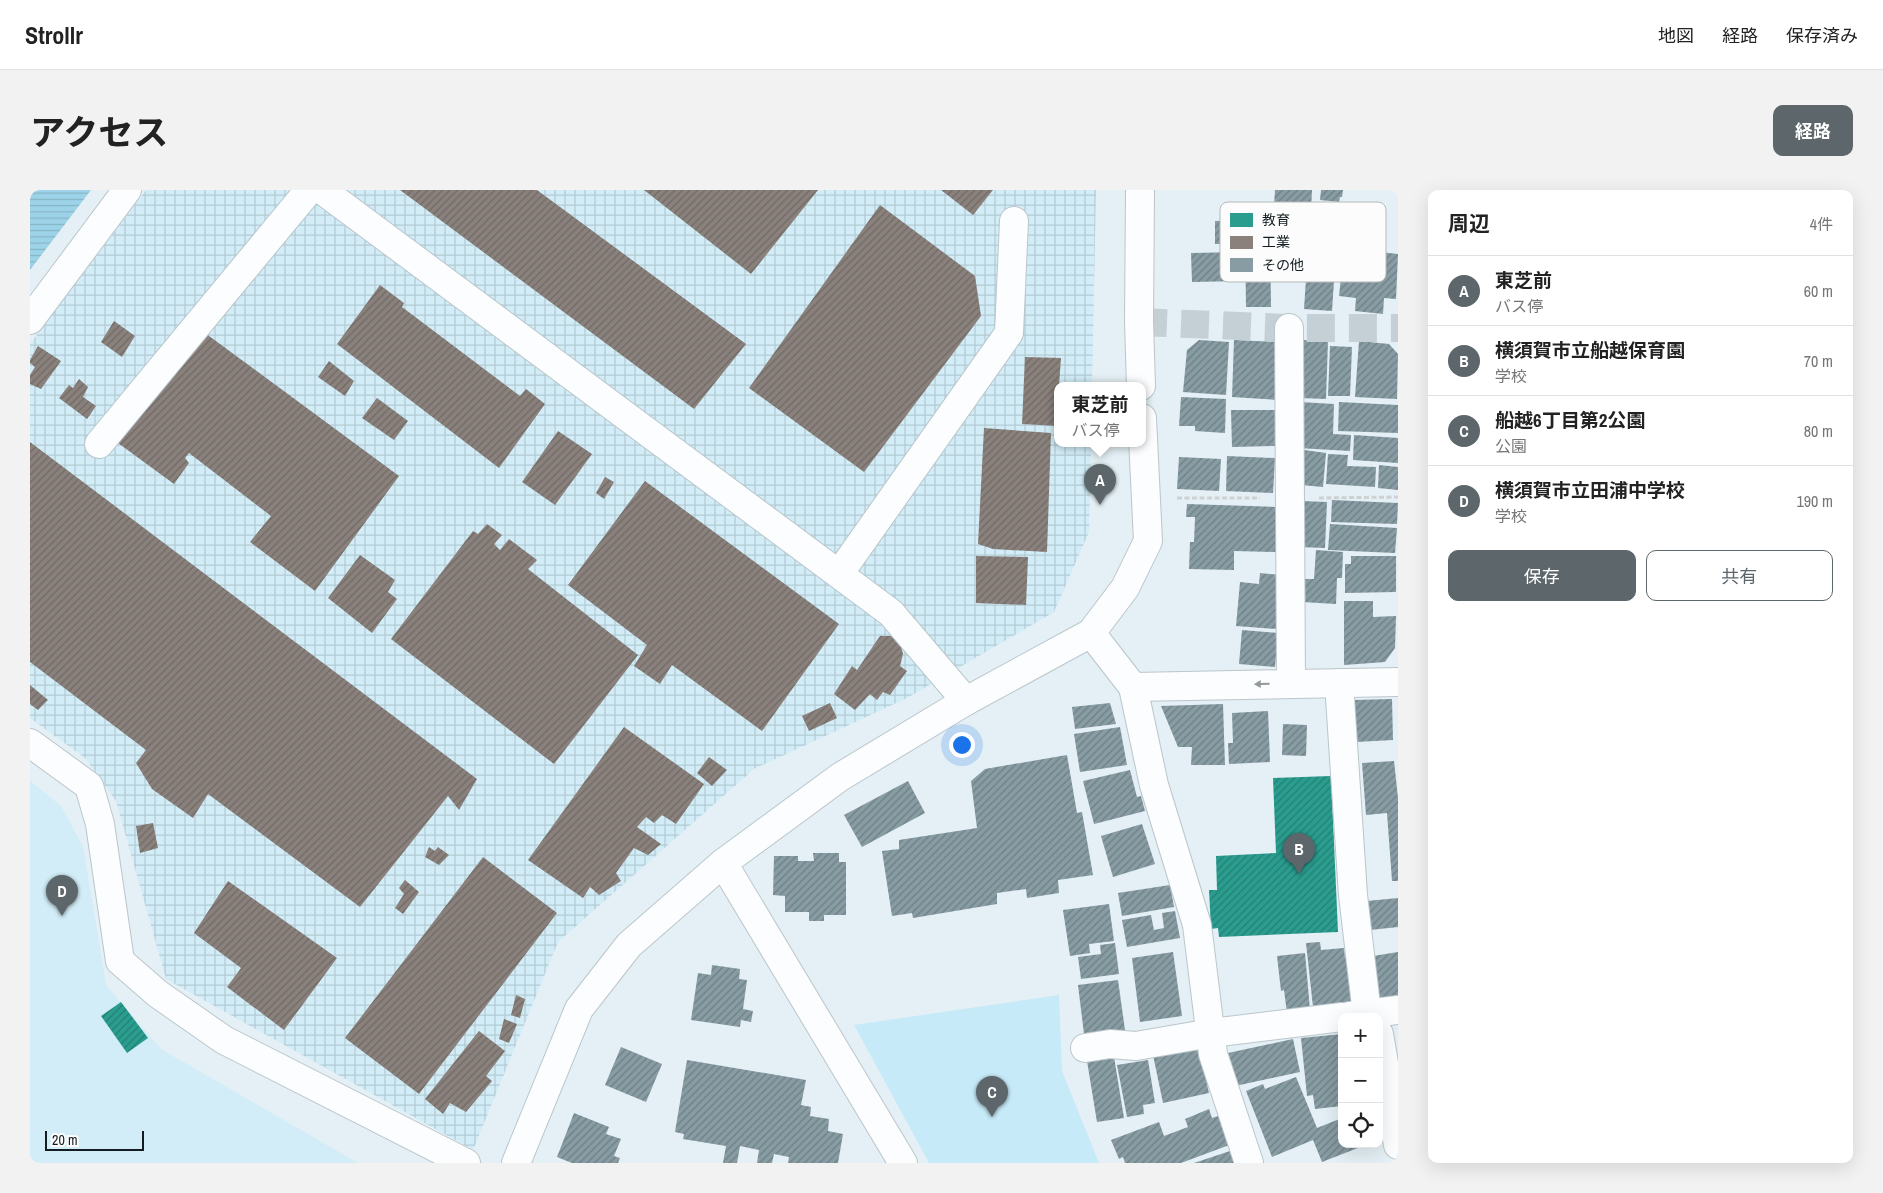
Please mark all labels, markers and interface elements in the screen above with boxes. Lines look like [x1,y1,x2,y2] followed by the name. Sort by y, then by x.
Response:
[25,19,83,51] text: Strollr
[1658,23,1694,48] text: 地図
[1722,23,1758,48] text: 経路
[1786,23,1858,48] text: 保存済み
[1773,105,1853,156] button: 経路
[30,109,168,156] text: アクセス
[1220,202,1386,282] legend
[1448,209,1490,238] text: 周辺
[1262,211,1290,229] text: 教育
[1810,213,1833,235] text: 4件
[1262,233,1290,251] text: 工業
[1262,256,1304,274] text: その他
[1495,267,1552,293] text: 東芝前
[1459,280,1469,302] text: A
[1804,280,1833,302] text: 60 m
[1495,295,1543,317] text: バス停
[1495,337,1685,363] text: 横須賀市立船越保育園
[1459,350,1469,372] text: B
[1804,350,1833,372] text: 70 m
[1495,365,1527,387] text: 学校
[1054,382,1146,447] popup
[1071,391,1129,417] text: 東芝前
[1495,407,1645,433] text: 船越6丁目第2公園
[1071,419,1120,441] text: バス停
[1459,420,1469,442] text: C
[1804,420,1833,442] text: 80 m
[1495,435,1527,457] text: 公園
[1084,464,1116,505] pin: A
[1495,477,1685,503] text: 横須賀市立田浦中学校
[1459,490,1469,512] text: D
[1797,490,1833,512] text: 190 m
[1495,505,1527,527] text: 学校
[1448,550,1636,601] button: 保存
[1646,550,1833,601] button: 共有
[1254,681,1270,689] one-way arrow
[949,732,975,758] your location
[1283,833,1315,874] pin: B
[46,875,78,916] pin: D
[1338,1013,1383,1148] map controls
[1338,1013,1383,1058] button: +
[1338,1058,1383,1103] button: −
[976,1076,1008,1117] pin: C
[1338,1103,1383,1148] button: locate
[45,1128,144,1151] scale bar
[52,1131,78,1149] text: 20 m

